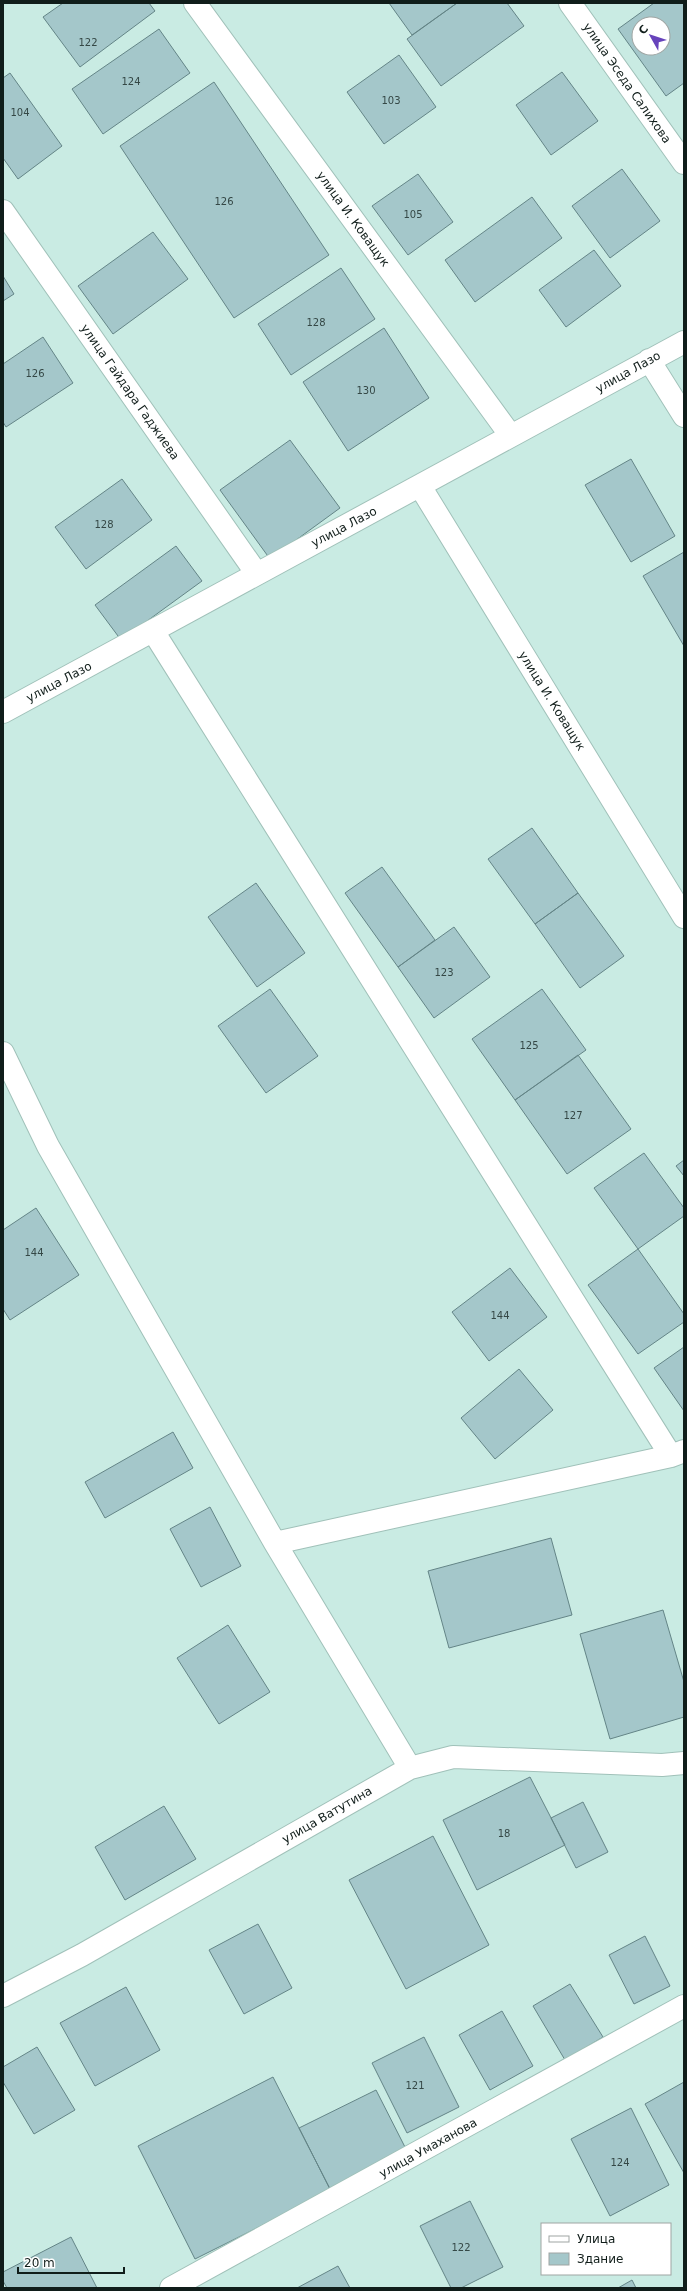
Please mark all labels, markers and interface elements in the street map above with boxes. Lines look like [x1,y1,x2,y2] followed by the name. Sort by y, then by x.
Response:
[631,16,671,56] north arrow
[580,20,674,146] street label: улица Эседа Салихова
[78,37,98,48] house number: 122
[121,76,141,87] house number: 124
[381,95,401,106] house number: 103
[10,107,30,118] house number: 104
[314,169,392,269] street label: улица И. Коващук
[214,196,234,207] house number: 126
[403,209,423,220] house number: 105
[306,317,326,328] house number: 128
[78,322,182,462] street label: улица Гайдара Гаджиева
[593,348,663,396] street label: улица Лазо
[25,368,45,379] house number: 126
[356,385,376,396] house number: 130
[309,504,379,550] street label: улица Лазо
[94,519,114,530] house number: 128
[516,649,588,753] street label: улица И. Коващук
[24,659,94,705] street label: улица Лазо
[434,967,454,978] house number: 123
[519,1040,539,1051] house number: 125
[563,1110,583,1121] house number: 127
[24,1247,44,1258] house number: 144
[490,1310,510,1321] house number: 144
[280,1784,374,1846] street label: улица Ватутина
[498,1828,510,1839] house number: 18
[405,2080,425,2091] house number: 121
[377,2115,479,2181] street label: улица Умаханова
[610,2157,630,2168] house number: 124
[541,2223,671,2275] legend
[577,2232,615,2246] text: Улица
[451,2242,471,2253] house number: 122
[18,2249,124,2275] scale bar
[577,2252,623,2266] text: Здание
[24,2256,55,2270] text: 20 m

